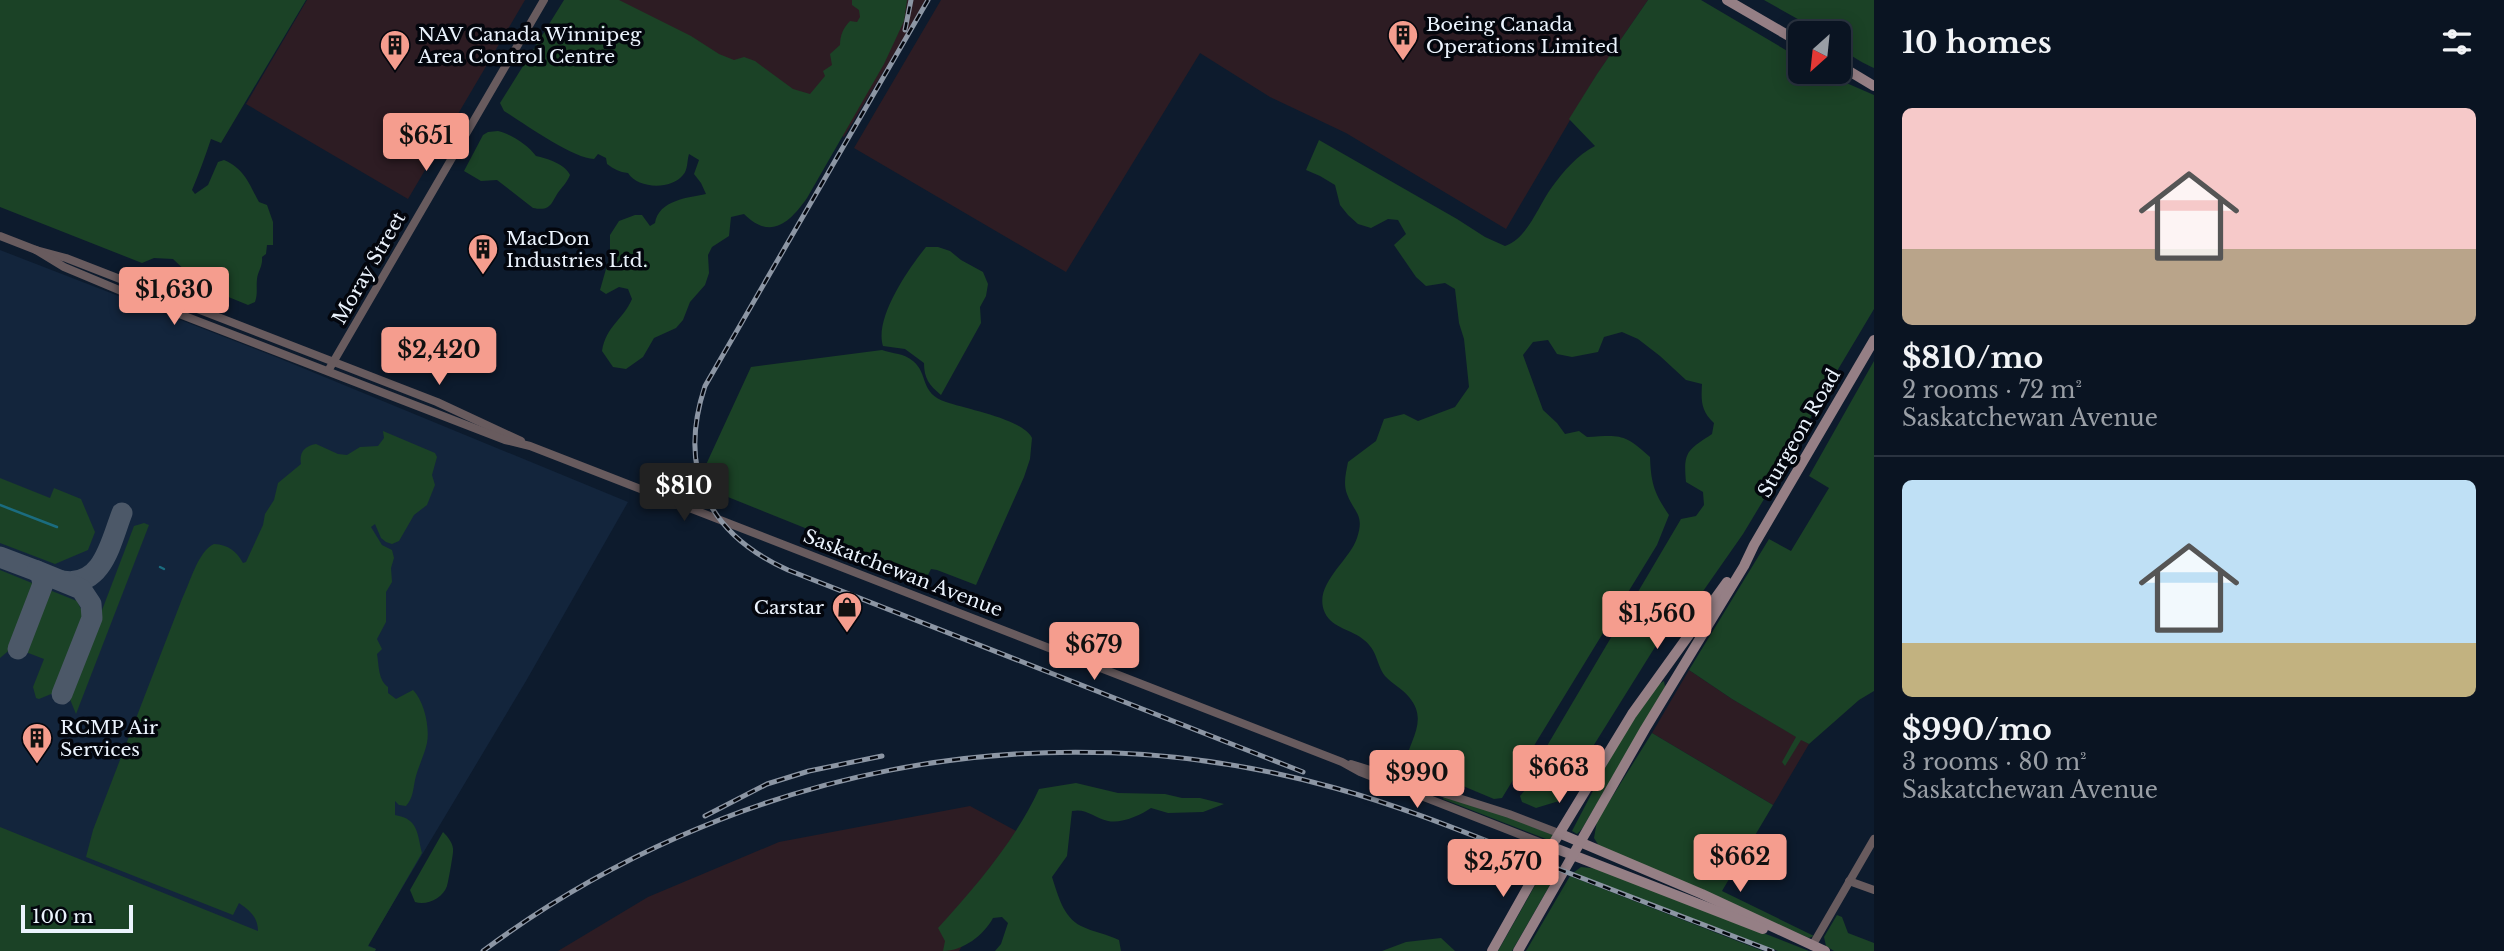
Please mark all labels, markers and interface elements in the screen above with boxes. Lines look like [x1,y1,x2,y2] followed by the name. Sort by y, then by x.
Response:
[1426,13,1619,58] place label: Boeing Canada Operations Limited
[1386,18,1420,62] building icon: Boeing Canada Operations Limited
[1788,21,1852,84] north arrow
[1788,21,1851,84] map controls
[417,23,642,68] place label: NAV Canada Winnipeg Area Control Centre
[2438,23,2476,61] icon: filters
[1902,24,2052,61] text: 10 homes
[378,28,412,72] building icon: NAV Canada Winnipeg Area Control Centre
[385,114,467,173] pin: $651
[399,122,453,150] text: $651
[2126,153,2252,279] icon: home
[328,207,411,328] street label: Moray Street
[506,227,648,272] place label: MacDon Industries Ltd.
[466,232,500,276] building icon: MacDon Industries Ltd.
[117,268,231,327] pin: $1,630
[135,276,213,304] text: $1,630
[382,328,496,387] pin: $2,420
[397,336,481,364] text: $2,420
[1902,339,2043,376] text: $810/mo
[1753,364,1845,501] street label: Sturgeon Road
[1902,376,2082,404] text: 2 rooms · 72 m²
[1902,404,2158,432] text: Saskatchewan Avenue
[643,463,725,523] pin: $810
[656,472,712,500] text: $810
[800,524,1006,622] street label: Saskatchewan Avenue
[2126,525,2252,651] icon: home
[830,590,864,634] shop icon: Carstar
[1600,592,1714,651] pin: $1,560
[754,596,824,619] place label: Carstar
[1618,600,1696,628] text: $1,560
[1053,622,1135,682] pin: $679
[1065,631,1123,659] text: $679
[1902,711,2052,748] text: $990/mo
[60,716,158,761] place label: RCMP Air Services
[20,721,54,765] building icon: RCMP Air Services
[1518,746,1600,805] pin: $663
[1902,748,2087,776] text: 3 rooms · 80 m²
[1376,750,1458,810] pin: $990
[1529,754,1589,782] text: $663
[1385,759,1449,787] text: $990
[1902,776,2158,804] text: Saskatchewan Avenue
[1699,834,1781,894] pin: $662
[1446,839,1560,899] pin: $2,570
[1710,843,1770,871] text: $662
[1464,848,1542,876] text: $2,570
[21,902,133,934] scale bar
[32,905,93,928] text: 100 m

